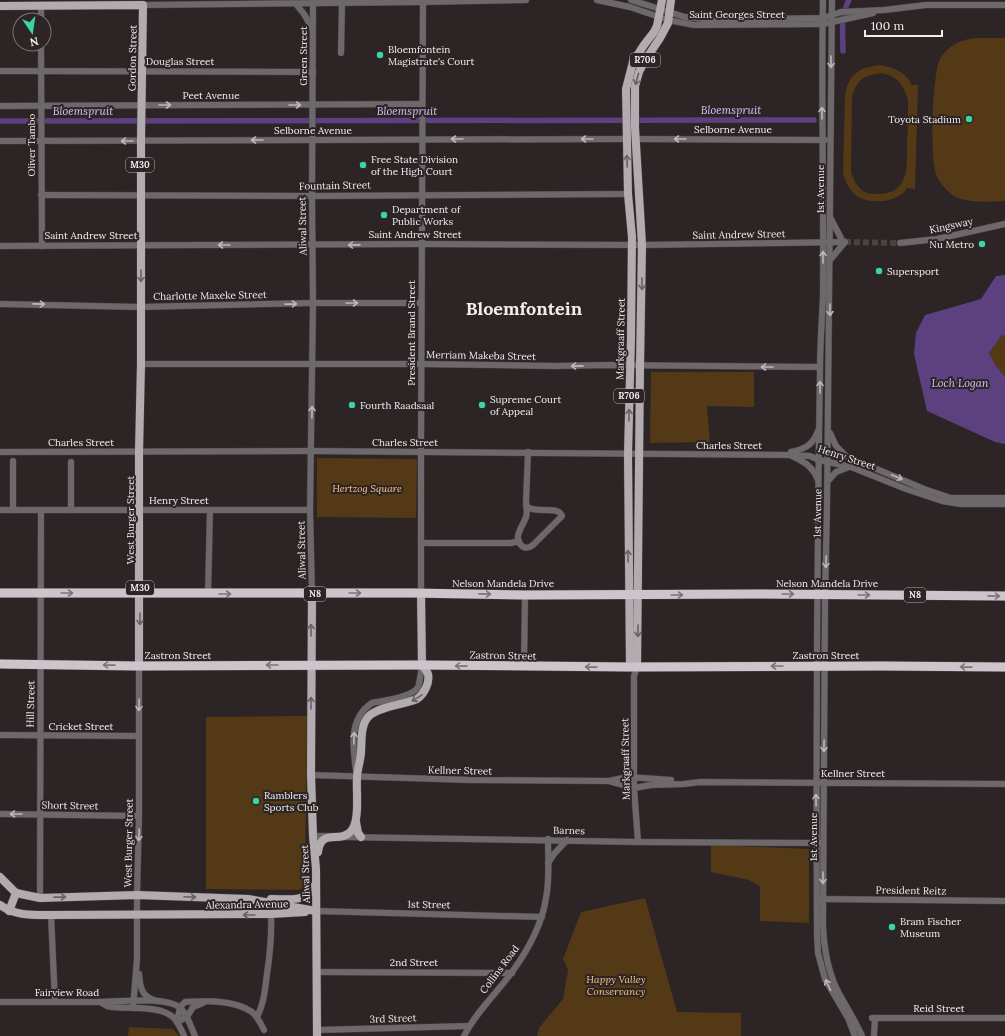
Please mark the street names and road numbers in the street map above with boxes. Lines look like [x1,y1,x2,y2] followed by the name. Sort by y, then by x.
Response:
[689,8,785,21] street label: Saint Georges Street
[125,24,140,91] street label: Gordon Street
[297,26,310,86] street label: Green Street
[630,53,660,67] road number: R706
[146,55,214,68] street label: Douglas Street
[182,89,240,102] street label: Peet Avenue
[25,113,38,176] street label: Oliver Tambo
[694,123,773,136] street label: Selborne Avenue
[274,124,353,137] street label: Selborne Avenue
[126,158,154,172] road number: M30
[814,164,827,213] street label: 1st Avenue
[299,178,371,193] street label: Fountain Street
[295,197,310,256] street label: Aliwal Street
[928,214,975,236] street label: Kingsway
[692,227,786,242] street label: Saint Andrew Street
[368,228,462,241] street label: Saint Andrew Street
[44,229,138,242] street label: Saint Andrew Street
[405,280,418,386] street label: President Brand Street
[153,288,267,303] street label: Charlotte Maxeke Street
[613,298,628,380] street label: Markgraaff Street
[426,348,536,363] street label: Merriam Makeba Street
[614,389,644,403] road number: R706
[48,436,114,449] street label: Charles Street
[372,436,438,449] street label: Charles Street
[696,439,762,452] street label: Charles Street
[816,442,877,473] street label: Henry Street
[124,476,137,564] street label: West Burger Street
[811,488,824,537] street label: 1st Avenue
[149,494,209,507] street label: Henry Street
[294,521,309,580] street label: Aliwal Street
[452,577,555,590] street label: Nelson Mandela Drive
[776,577,879,590] street label: Nelson Mandela Drive
[126,581,154,595] road number: M30
[304,587,326,601] road number: N8
[904,588,926,602] road number: N8
[469,648,537,663] street label: Zastron Street
[145,649,212,662] street label: Zastron Street
[793,649,860,662] street label: Zastron Street
[24,680,37,728] street label: Hill Street
[618,718,633,800] street label: Markgraaff Street
[49,720,114,733] street label: Cricket Street
[428,763,492,778] street label: Kellner Street
[821,767,885,780] street label: Kellner Street
[121,798,136,887] street label: West Burger Street
[41,799,99,812] street label: Short Street
[807,812,820,861] street label: 1st Avenue
[553,824,585,837] street label: Barnes
[298,844,313,904] street label: Aliwal Street
[876,883,946,898] street label: President Reitz
[204,897,289,912] street label: Alexandra Avenue
[407,898,451,911] street label: 1st Street
[477,942,522,996] street label: Collins Road
[390,956,438,969] street label: 2nd Street
[35,986,99,999] street label: Fairview Road
[913,1002,965,1015] street label: Reid Street
[369,1011,417,1026] street label: 3rd Street

